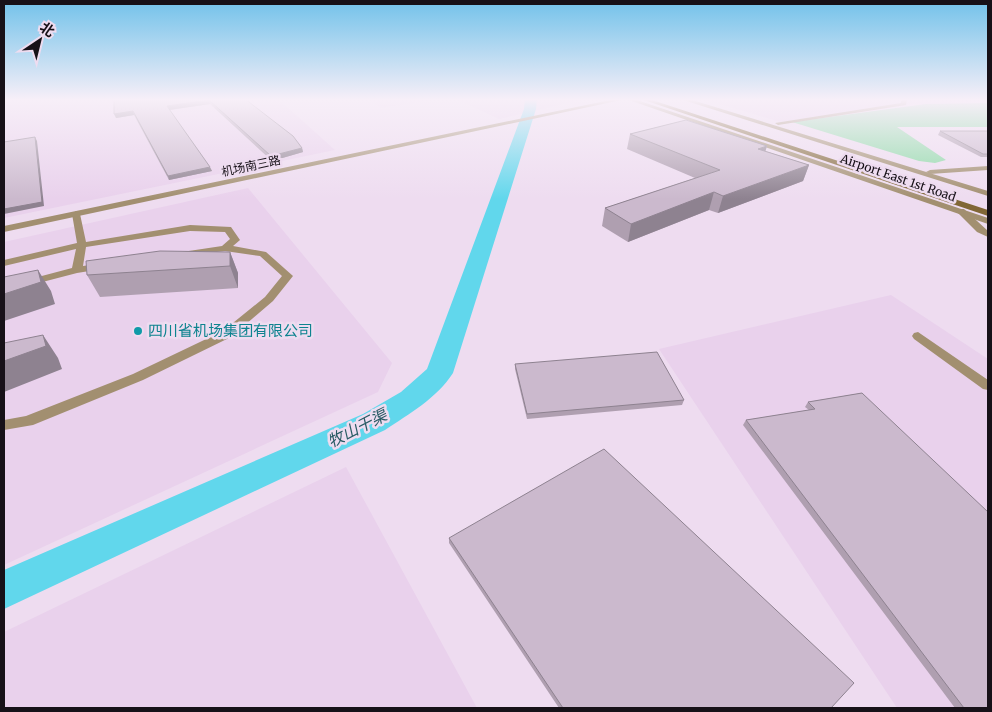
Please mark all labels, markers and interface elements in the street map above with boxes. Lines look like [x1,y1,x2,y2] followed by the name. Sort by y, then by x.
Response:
[15,15,65,65] north arrow
[37,18,58,41] text: 北
[837,150,958,204] street label: Airport East 1st Road
[220,152,282,179] street label: 机场南三路
[148,321,313,340] place label: 四川省机场集团有限公司
[132,325,144,337] marker: 四川省机场集团有限公司
[324,404,392,451] water label: 牧山干渠

